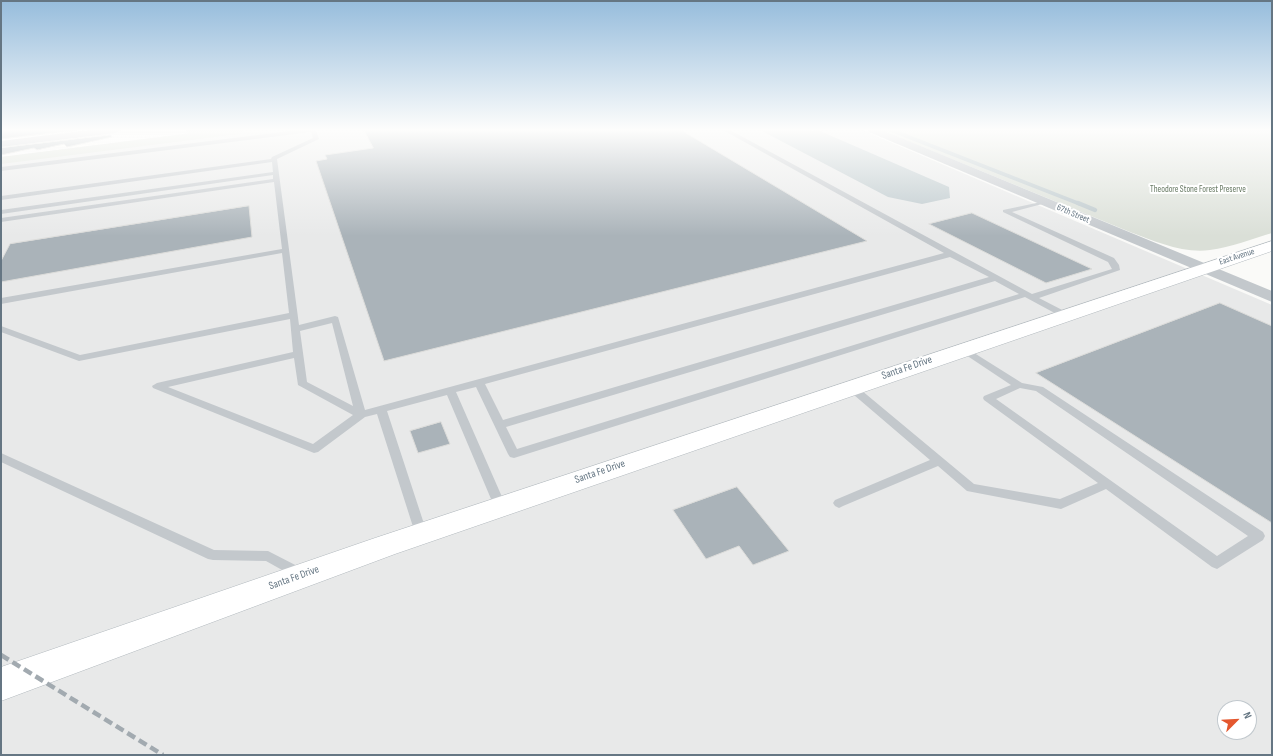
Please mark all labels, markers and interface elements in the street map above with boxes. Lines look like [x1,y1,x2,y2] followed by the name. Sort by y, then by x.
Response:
[1150,185,1246,195] park label: Theodore Stone Forest Preserve
[1055,202,1091,226] street label: 67th Street
[1218,246,1256,268] street label: East Avenue
[880,353,934,383] street label: Santa Fe Drive
[573,457,627,487] street label: Santa Fe Drive
[267,563,321,593] street label: Santa Fe Drive
[1217,700,1257,740] north arrow
[1240,710,1255,721] text: N

